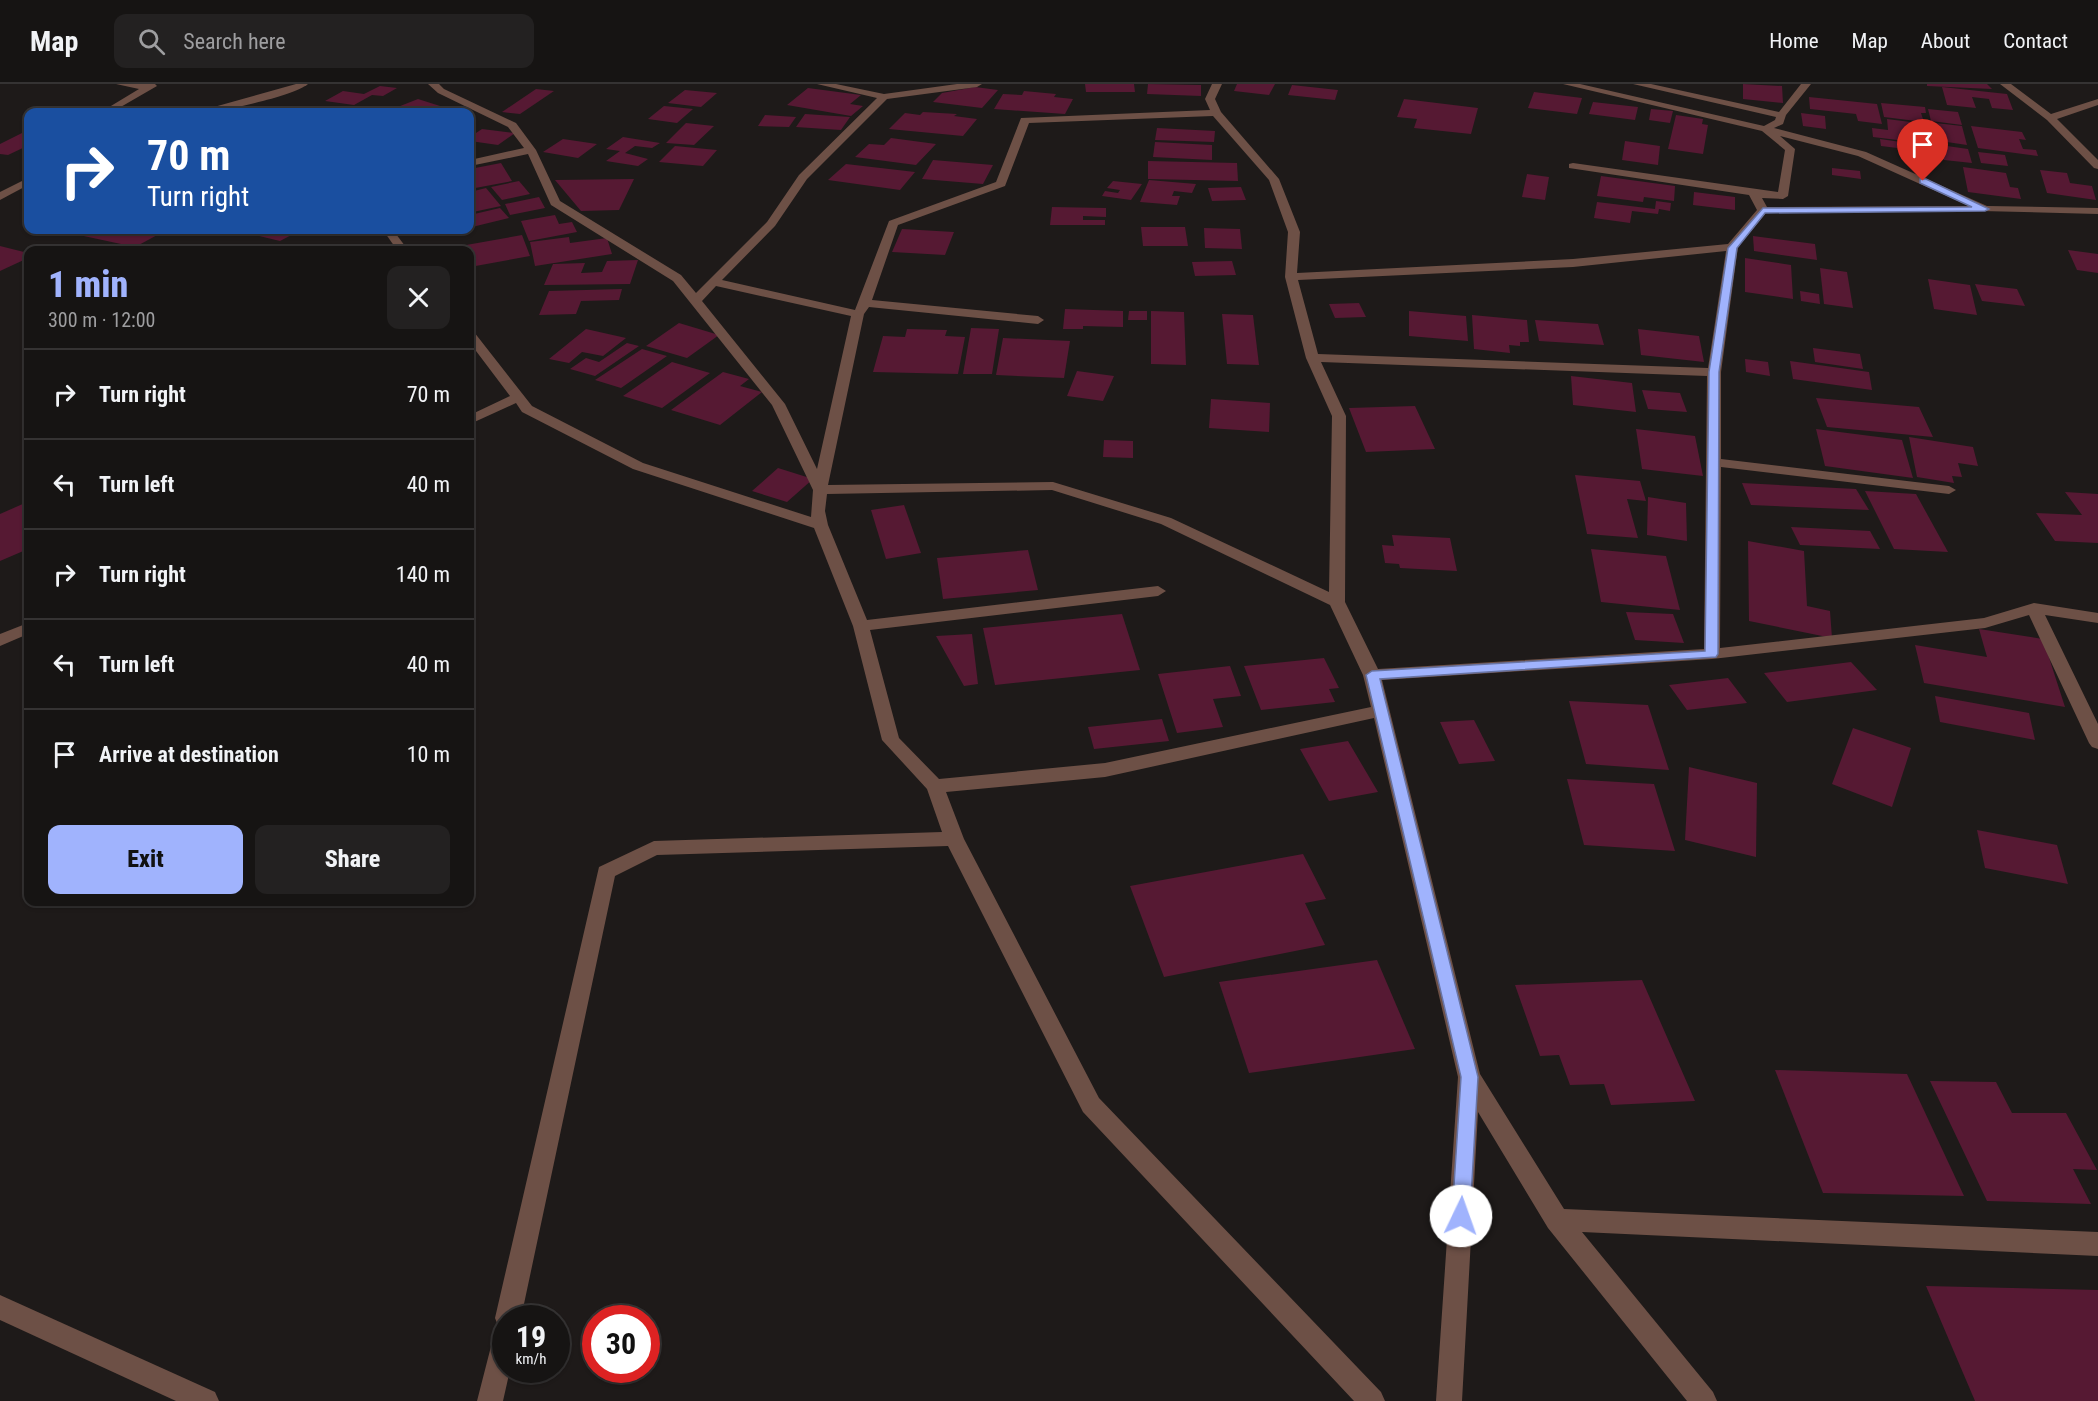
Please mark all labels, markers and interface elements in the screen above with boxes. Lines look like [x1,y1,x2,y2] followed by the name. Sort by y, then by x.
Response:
[114,14,534,68] search box
[30,25,78,58] text: Map
[135,25,168,58] icon: search
[183,29,286,54] text: Search here
[1769,29,1819,53] text: Home
[1852,29,1888,53] text: Map
[1921,29,1970,53] text: About
[2003,29,2068,53] text: Contact
[1897,119,1948,181] pin
[1906,128,1939,161] icon: arrive
[147,131,230,180] text: 70 m
[48,132,126,210] icon: right
[147,181,249,213] text: Turn right
[48,264,128,306] text: 1 min
[387,266,450,329] button: close
[48,308,155,332] text: 300 m · 12:00
[48,378,81,411] icon: right
[99,382,186,407] text: Turn right
[407,382,450,407] text: 70 m
[48,468,81,501] icon: left
[99,472,174,497] text: Turn left
[407,472,450,497] text: 40 m
[48,558,81,591] icon: right
[99,562,186,587] text: Turn right
[396,562,450,587] text: 140 m
[48,648,81,681] icon: left
[99,652,174,677] text: Turn left
[407,652,450,677] text: 40 m
[48,738,81,771] icon: arrive
[99,742,279,767] text: Arrive at destination
[407,742,450,767] text: 10 m
[48,825,243,894] button: Exit
[255,825,450,894] button: Share
[1429,1184,1493,1248] position arrow
[582,1305,660,1383] speed limit sign: 30
[516,1319,546,1354] text: 19
[516,1350,546,1368] text: km/h

